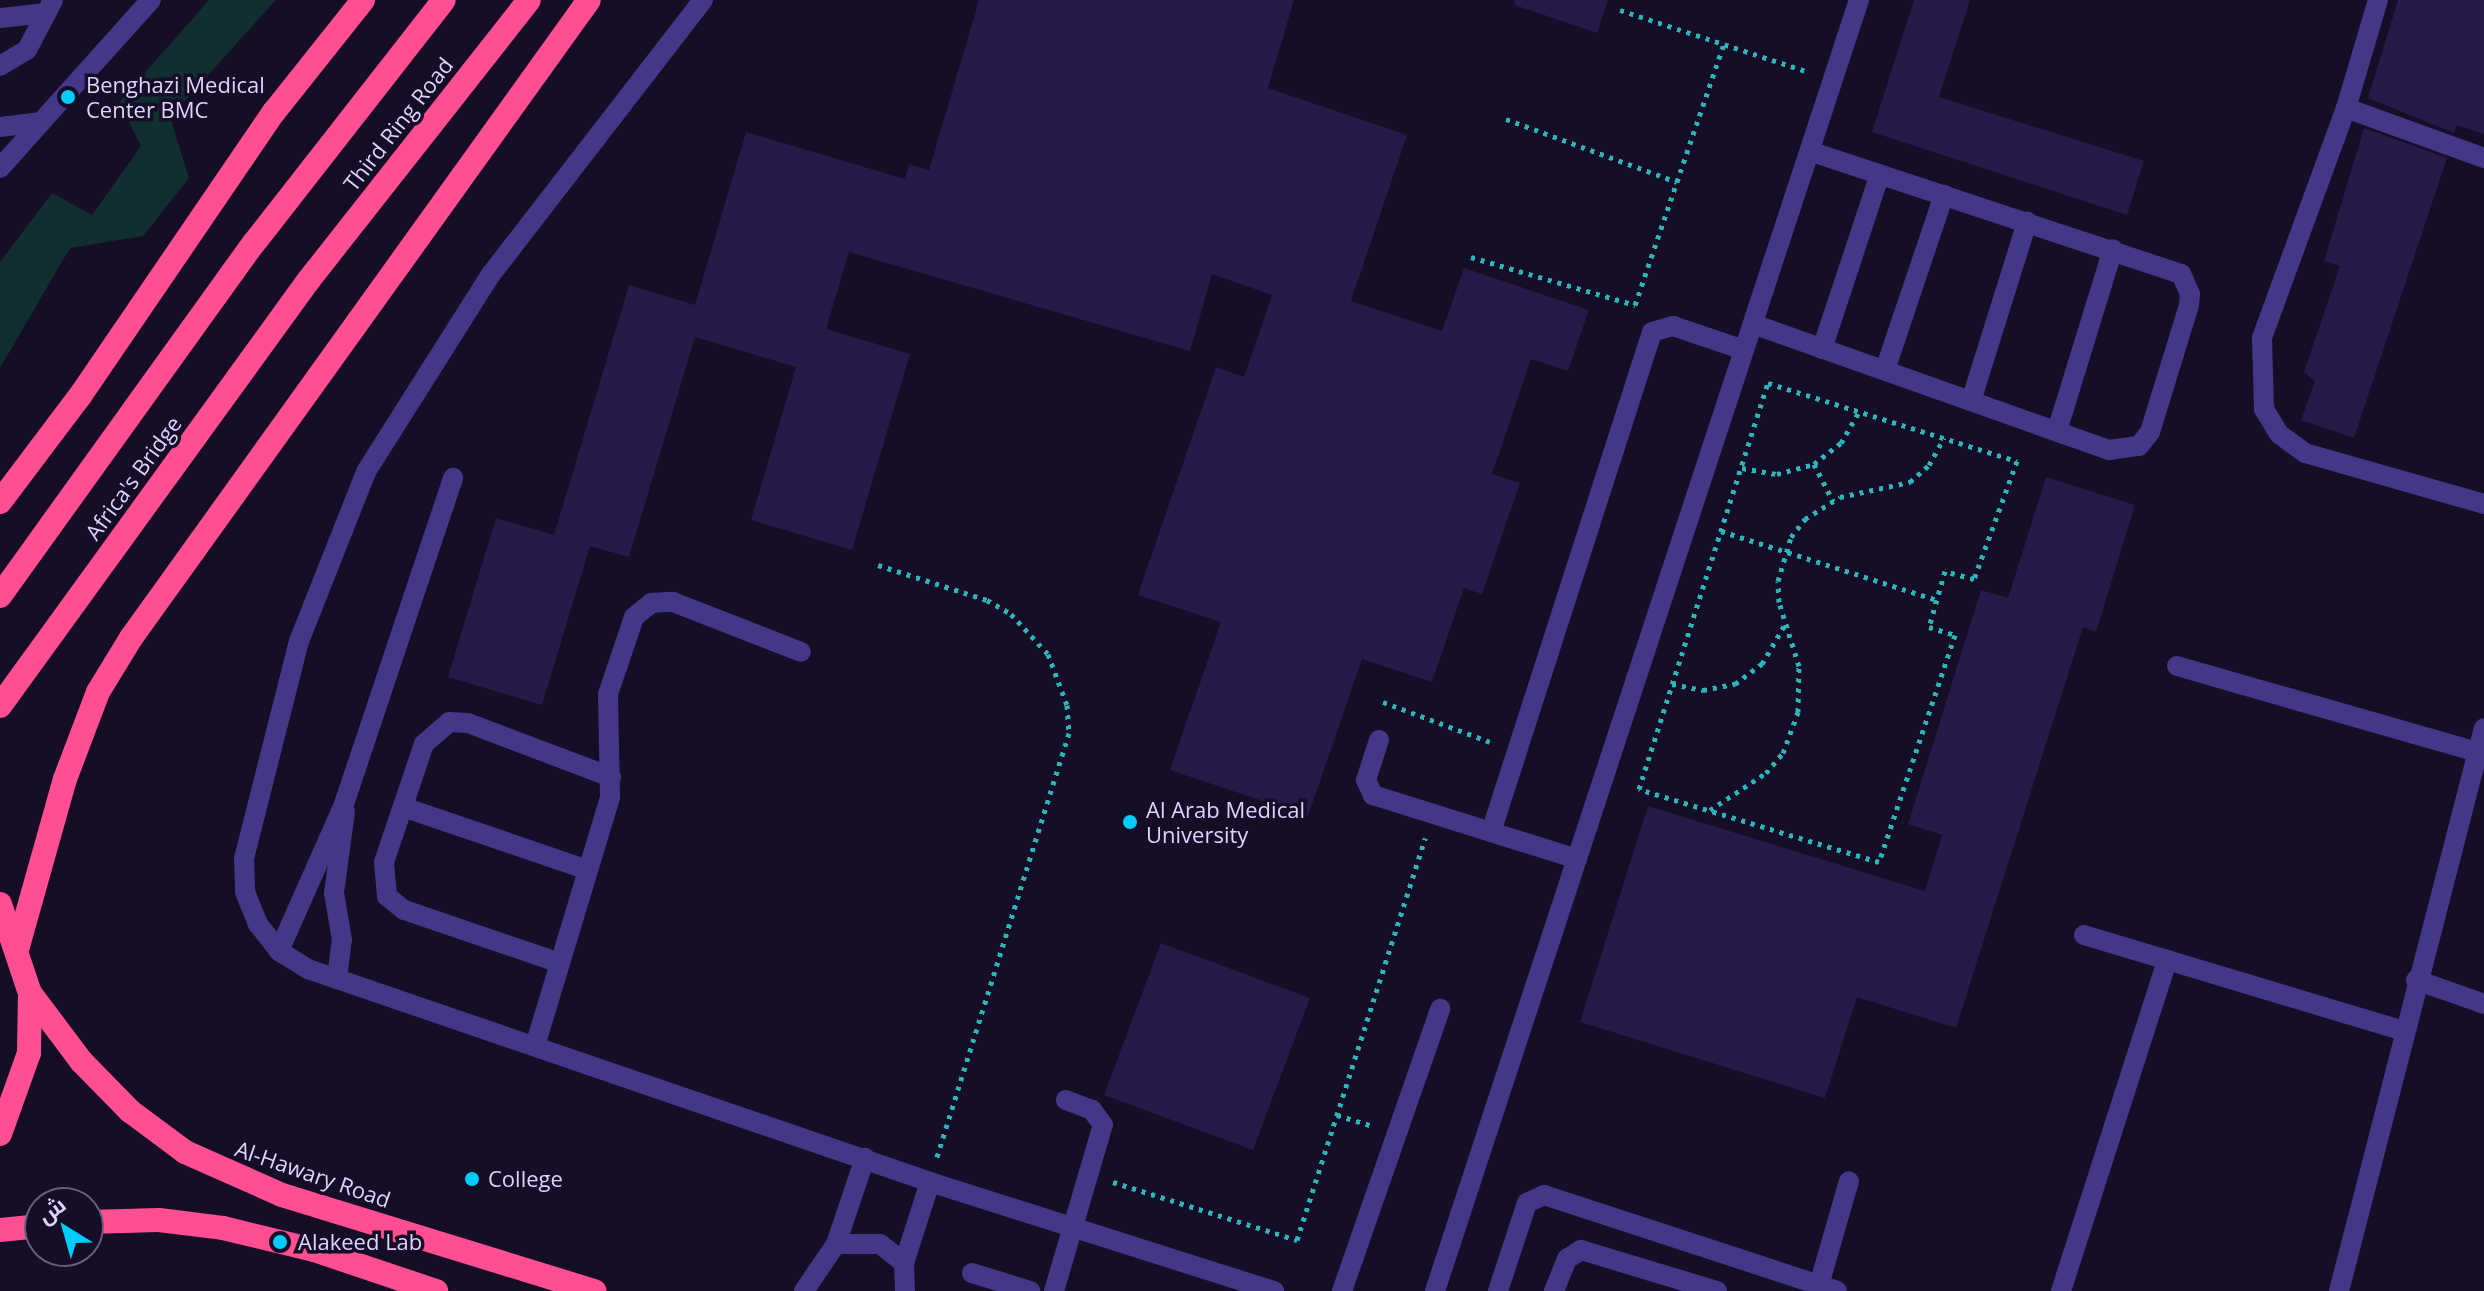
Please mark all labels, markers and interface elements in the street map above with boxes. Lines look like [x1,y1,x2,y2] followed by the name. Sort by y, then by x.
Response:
[338,52,458,196] street label: Third Ring Road
[86,71,265,122] place label: Benghazi Medical Center BMC
[57,86,79,108] marker: Benghazi Medical Center BMC
[79,411,187,545] street label: Africa's Bridge
[1146,796,1305,848] place label: Al Arab Medical University
[1121,813,1139,831] marker: Al Arab Medical University
[232,1135,394,1213] street label: Al-Hawary Road
[488,1166,563,1192] place label: College
[463,1170,481,1188] marker: College
[24,1187,104,1267] north arrow
[30,1189,71,1230] text: ش
[298,1229,422,1255] place label: Alakeed Lab
[269,1231,291,1253] marker: Alakeed Lab

